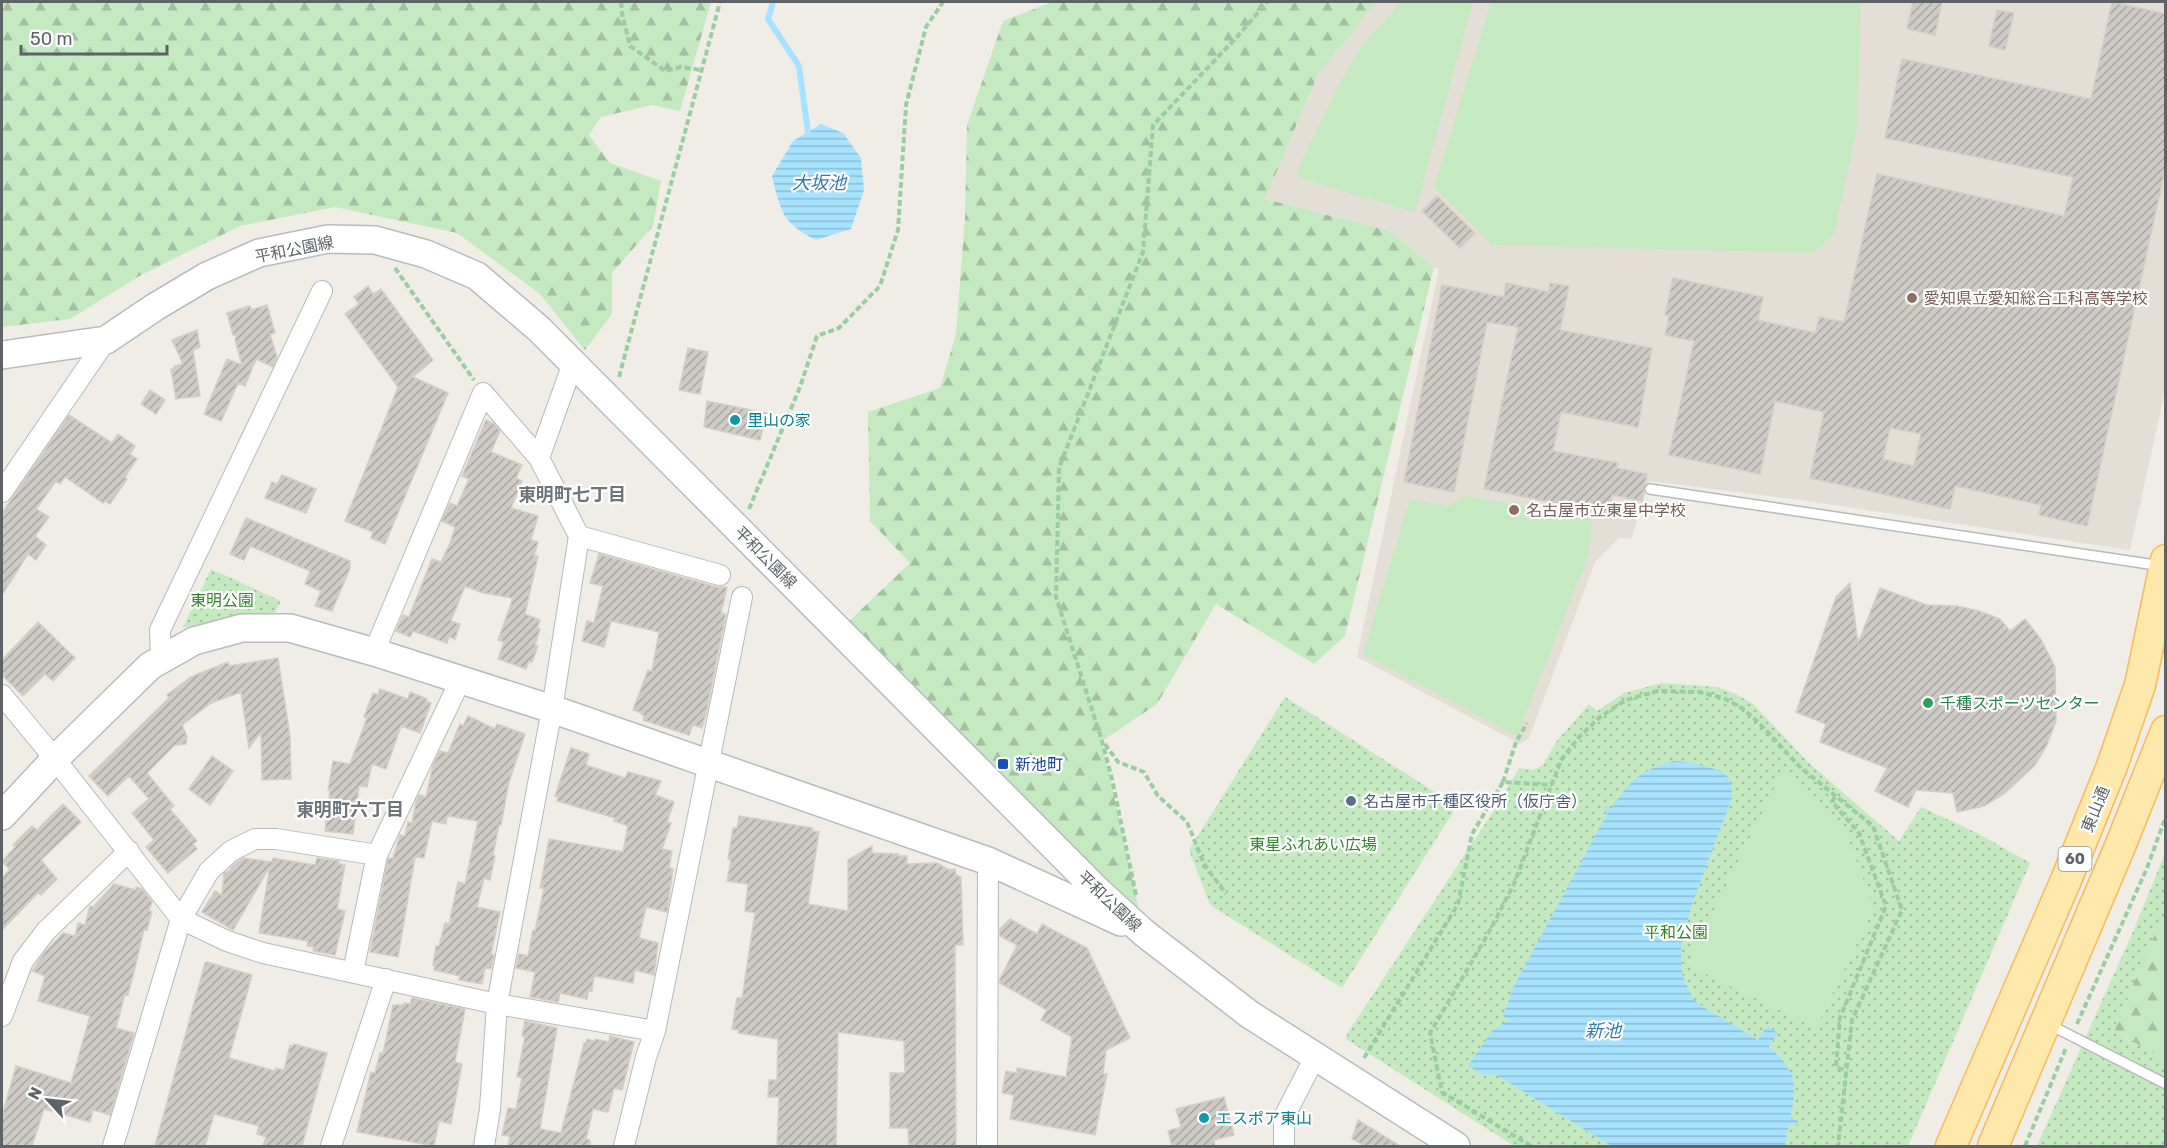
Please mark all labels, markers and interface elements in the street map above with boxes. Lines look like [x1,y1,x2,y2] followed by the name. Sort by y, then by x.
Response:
[21,18,166,56] scale bar
[30,28,73,50] text: 50 m
[792,172,848,194] water label: 大坂池
[253,233,335,266] street label: 平和公園線
[1924,289,2148,308] place label: 愛知県立愛知総合工科高等学校
[1905,291,1919,305] marker: 愛知県立愛知総合工科高等学校
[747,411,811,430] place label: 里山の家
[728,413,742,427] marker: 里山の家
[518,484,626,506] district label: 東明町七丁目
[1526,501,1686,520] place label: 名古屋市立東星中学校
[1507,503,1521,517] marker: 名古屋市立東星中学校
[731,522,801,592] street label: 平和公園線
[190,591,254,610] park label: 東明公園
[1940,694,2100,713] place label: 千種スポーツセンター
[1921,696,1935,710] marker: 千種スポーツセンター
[1015,755,1063,774] place label: 新池町
[996,757,1010,771] marker: 新池町
[2078,783,2113,835] street label: 東山通
[1363,792,1587,811] place label: 名古屋市千種区役所（仮庁舎）
[1344,794,1358,808] marker: 名古屋市千種区役所（仮庁舎）
[296,799,404,821] district label: 東明町六丁目
[1249,835,1377,854] park label: 東星ふれあい広場
[2058,847,2092,871] road number: 60
[1074,867,1145,936] street label: 平和公園線
[1644,923,1708,942] park label: 平和公園
[1585,1020,1623,1042] water label: 新池
[18,1070,78,1130] north arrow
[24,1084,46,1103] text: N
[1216,1109,1312,1128] place label: エスポア東山
[1197,1111,1211,1125] marker: エスポア東山

